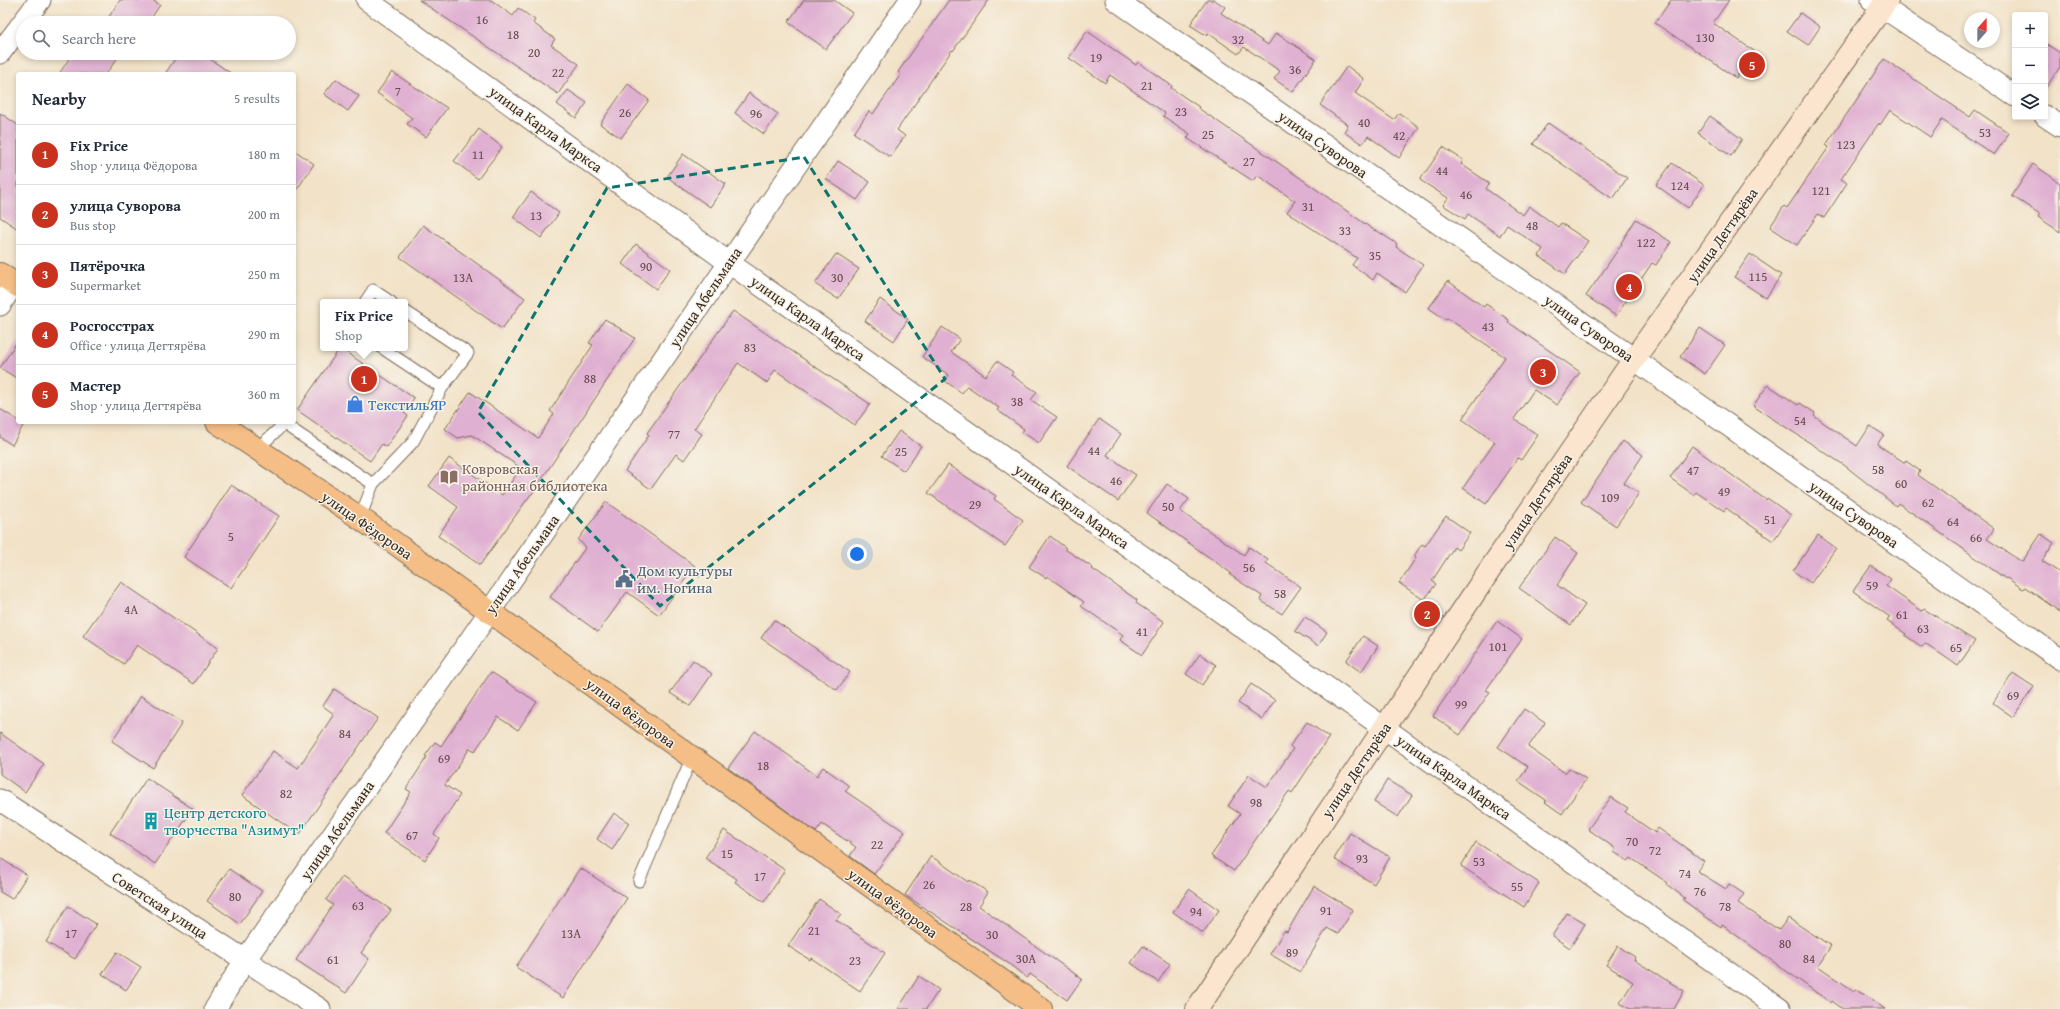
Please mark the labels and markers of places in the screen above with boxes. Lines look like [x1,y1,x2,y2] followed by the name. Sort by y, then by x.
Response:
[1739,50,1765,80] pin: 5
[1616,272,1642,302] pin: 4
[1530,357,1556,387] pin: 3
[351,364,377,394] pin: 1
[345,394,365,414] shop icon: ТекстильЯР
[368,394,446,415] place label: ТекстильЯР
[462,458,609,496] place label: Ковровская районная библиотека
[439,467,459,487] library icon: Ковровская районная библиотека
[636,560,733,598] place label: Дом культуры им. Ногина
[614,569,634,589] public building icon: Дом культуры им. Ногина
[1414,599,1440,629] pin: 2
[164,802,304,840] place label: Центр детского творчества "Азимут"
[141,811,161,831] building icon: Центр детского творчества "Азимут"

